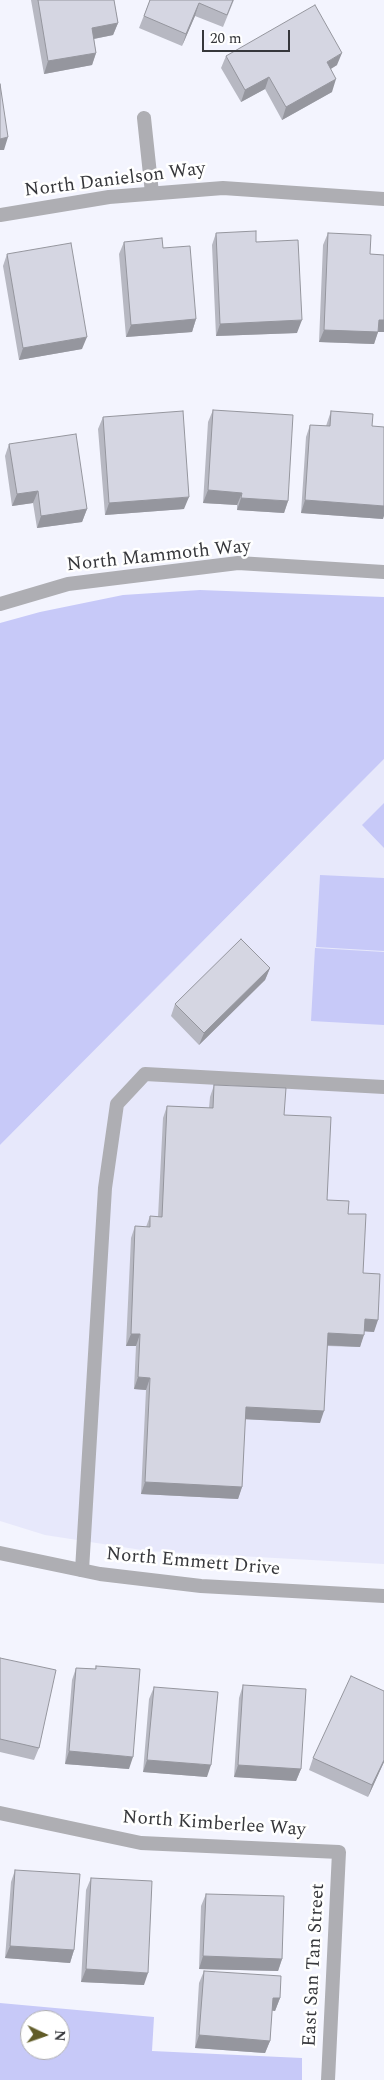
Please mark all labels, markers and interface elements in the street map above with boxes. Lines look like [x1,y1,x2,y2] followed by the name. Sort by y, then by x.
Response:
[204,20,292,52] scale bar
[210,27,242,50] text: 20 m
[23,159,207,203] street label: North Danielson Way
[66,536,252,578] street label: North Mammoth Way
[105,1544,281,1582] street label: North Emmett Drive
[121,1807,307,1843] street label: North Kimberlee Way
[299,1883,331,2047] street label: East San Tan Street
[20,2010,70,2060] north arrow
[49,2029,70,2042] text: N

